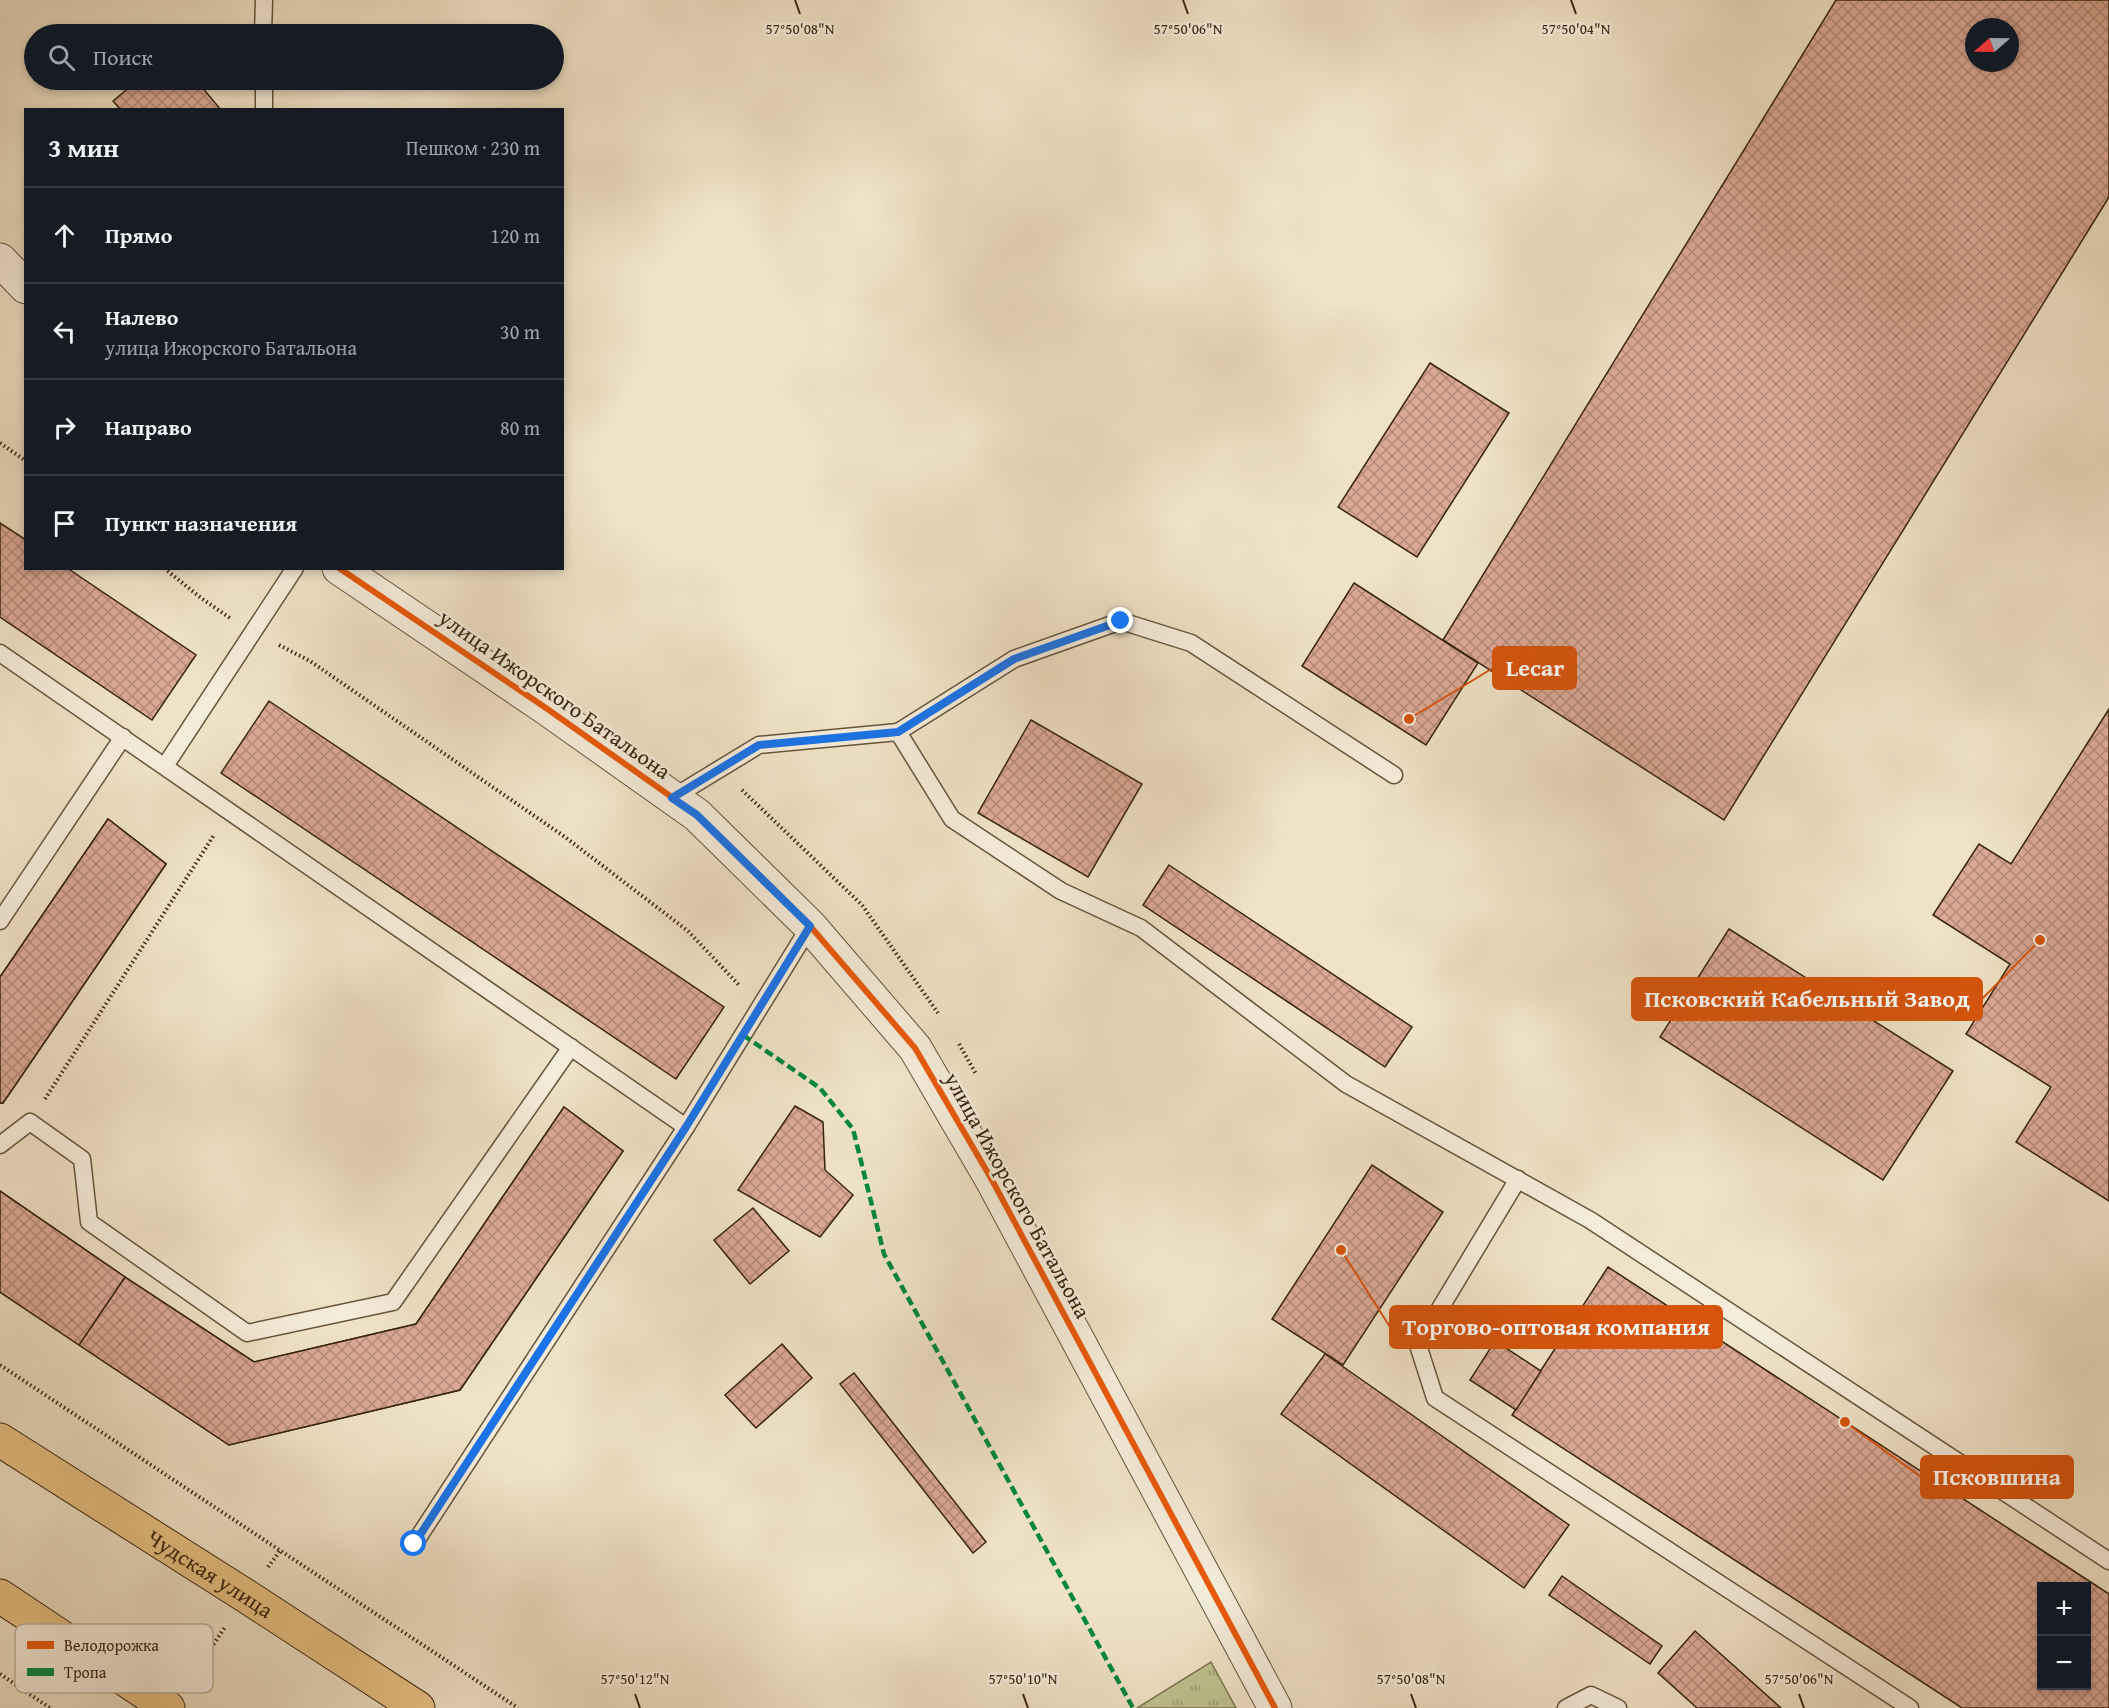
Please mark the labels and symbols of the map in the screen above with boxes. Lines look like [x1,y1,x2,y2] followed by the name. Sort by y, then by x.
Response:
[766,18,835,39] text: 57°50'08"N
[1154,18,1223,39] text: 57°50'06"N
[1542,18,1611,39] text: 57°50'04"N
[1965,18,2019,72] north arrow
[431,601,678,787] street label: улица Ижорского Батальона
[1107,607,1133,633] route end
[1493,647,1576,689] callout: Lecar
[1506,650,1564,685] text: Lecar
[1632,978,1982,1020] callout: Псковский Кабельный Завод
[1644,981,1970,1016] text: Псковский Кабельный Завод
[936,1065,1099,1324] street label: улица Ижорского Батальона
[1390,1306,1722,1348] callout: Торгово-оптовая компания
[1402,1309,1710,1344] text: Торгово-оптовая компания
[1921,1456,2073,1498] callout: Псковшина
[1933,1459,2062,1494] text: Псковшина
[141,1521,280,1626] street label: Чудская улица
[400,1530,426,1556] route start
[15,1624,213,1693] legend
[64,1633,159,1657] text: Велодорожка
[64,1660,107,1684] text: Тропа
[601,1668,670,1689] text: 57°50'12"N
[989,1668,1058,1689] text: 57°50'10"N
[1377,1668,1446,1689] text: 57°50'08"N
[1765,1668,1834,1689] text: 57°50'06"N

